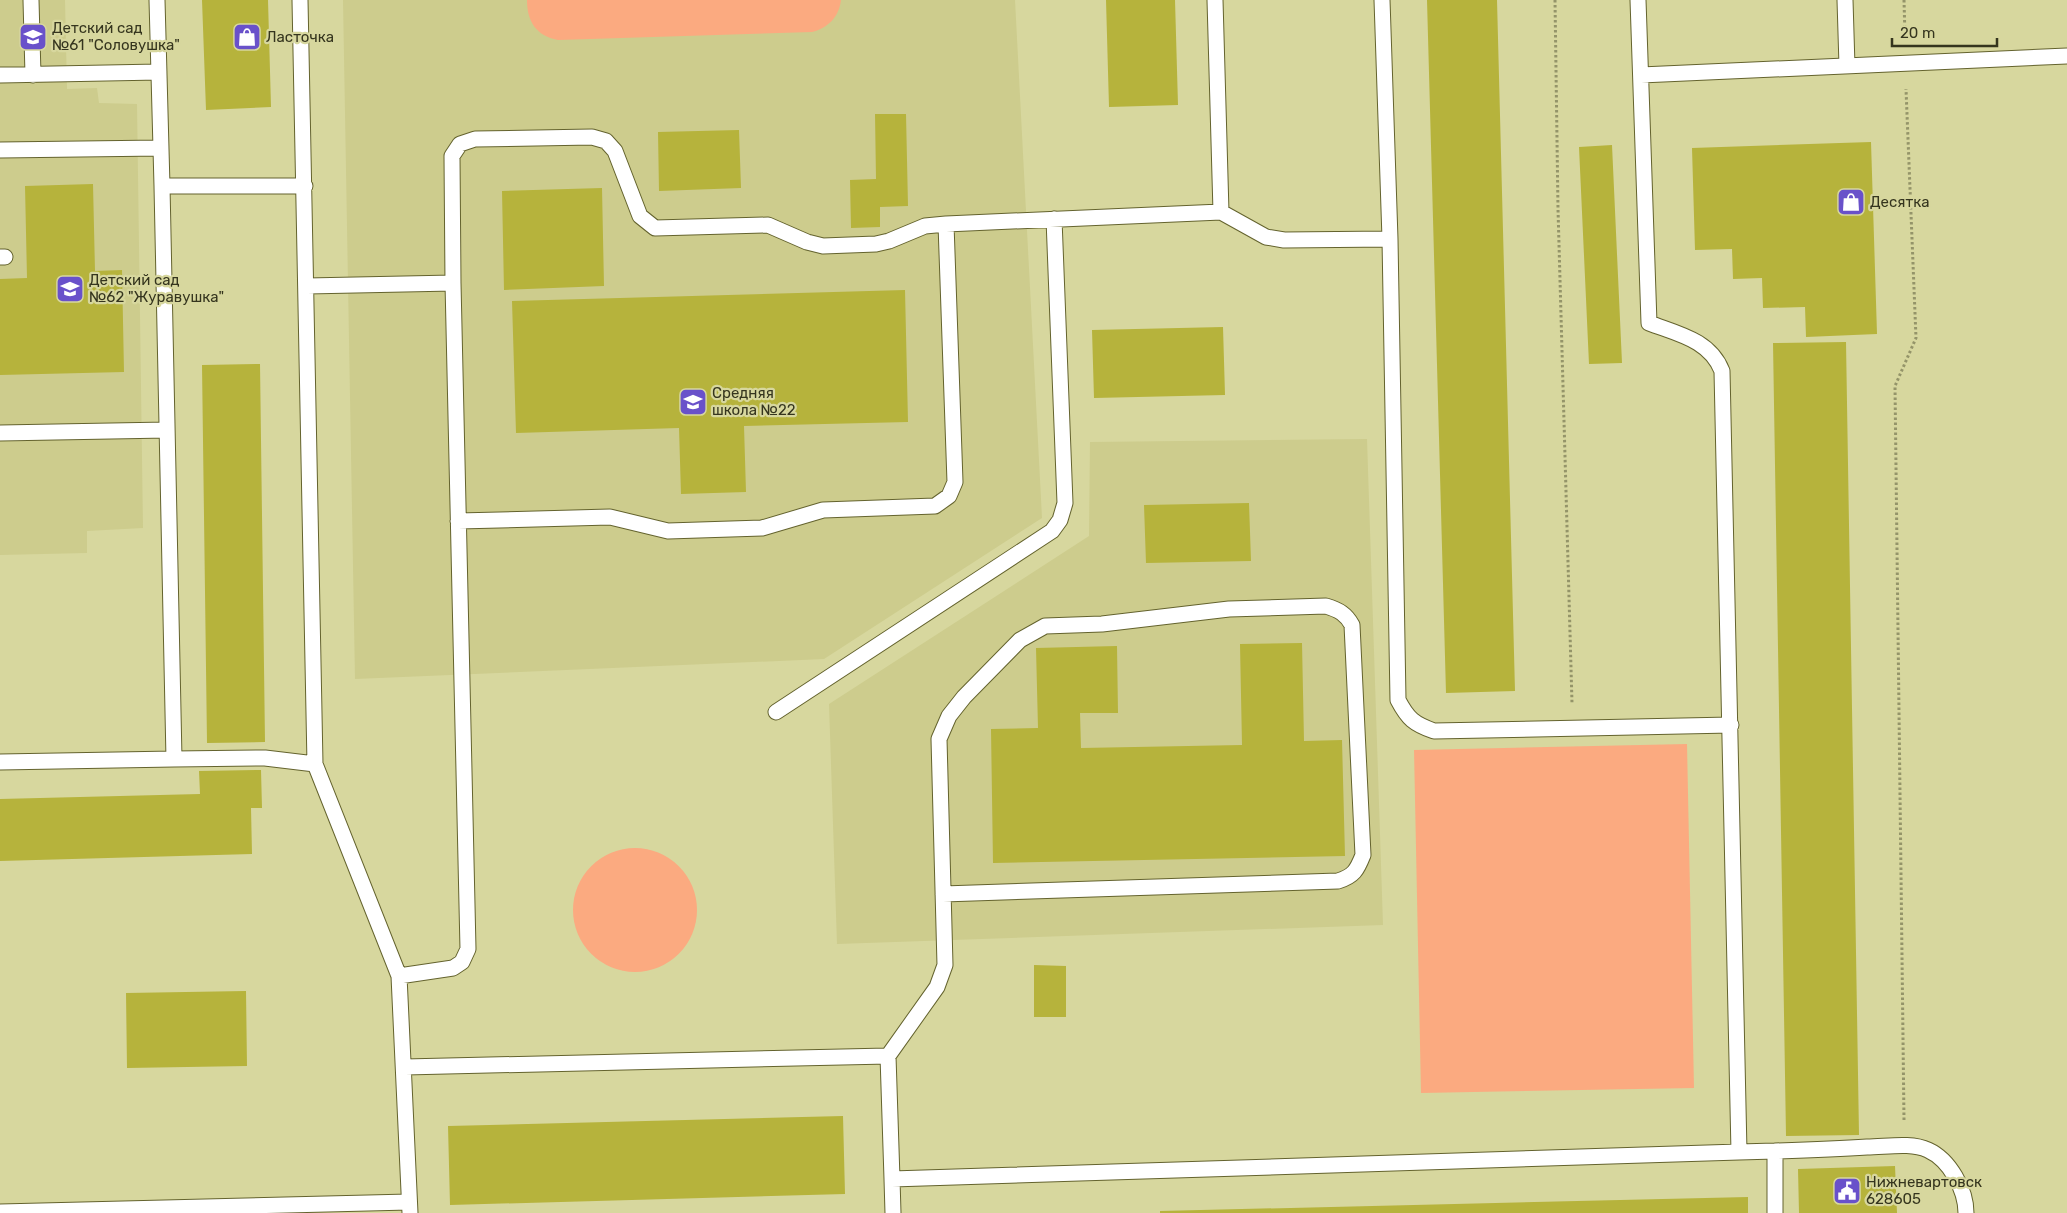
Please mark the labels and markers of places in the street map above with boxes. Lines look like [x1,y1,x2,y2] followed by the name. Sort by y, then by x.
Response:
[52,19,180,54] place label: Детский сад №61 "Соловушка"
[18,22,48,52] school or university icon: Детский сад №61 "Соловушка"
[232,22,262,52] shop icon: Ласточка
[266,28,334,46] place label: Ласточка
[1836,187,1866,217] shop icon: Десятка
[1870,193,1929,211] place label: Десятка
[89,271,224,306] place label: Детский сад №62 "Журавушка"
[55,274,85,304] school or university icon: Детский сад №62 "Журавушка"
[712,384,796,419] place label: Средняя школа №22
[678,387,708,417] school or university icon: Средняя школа №22
[1866,1173,1982,1208] place label: Нижневартовск 628605
[1832,1176,1862,1206] public building icon: Нижневартовск 628605

